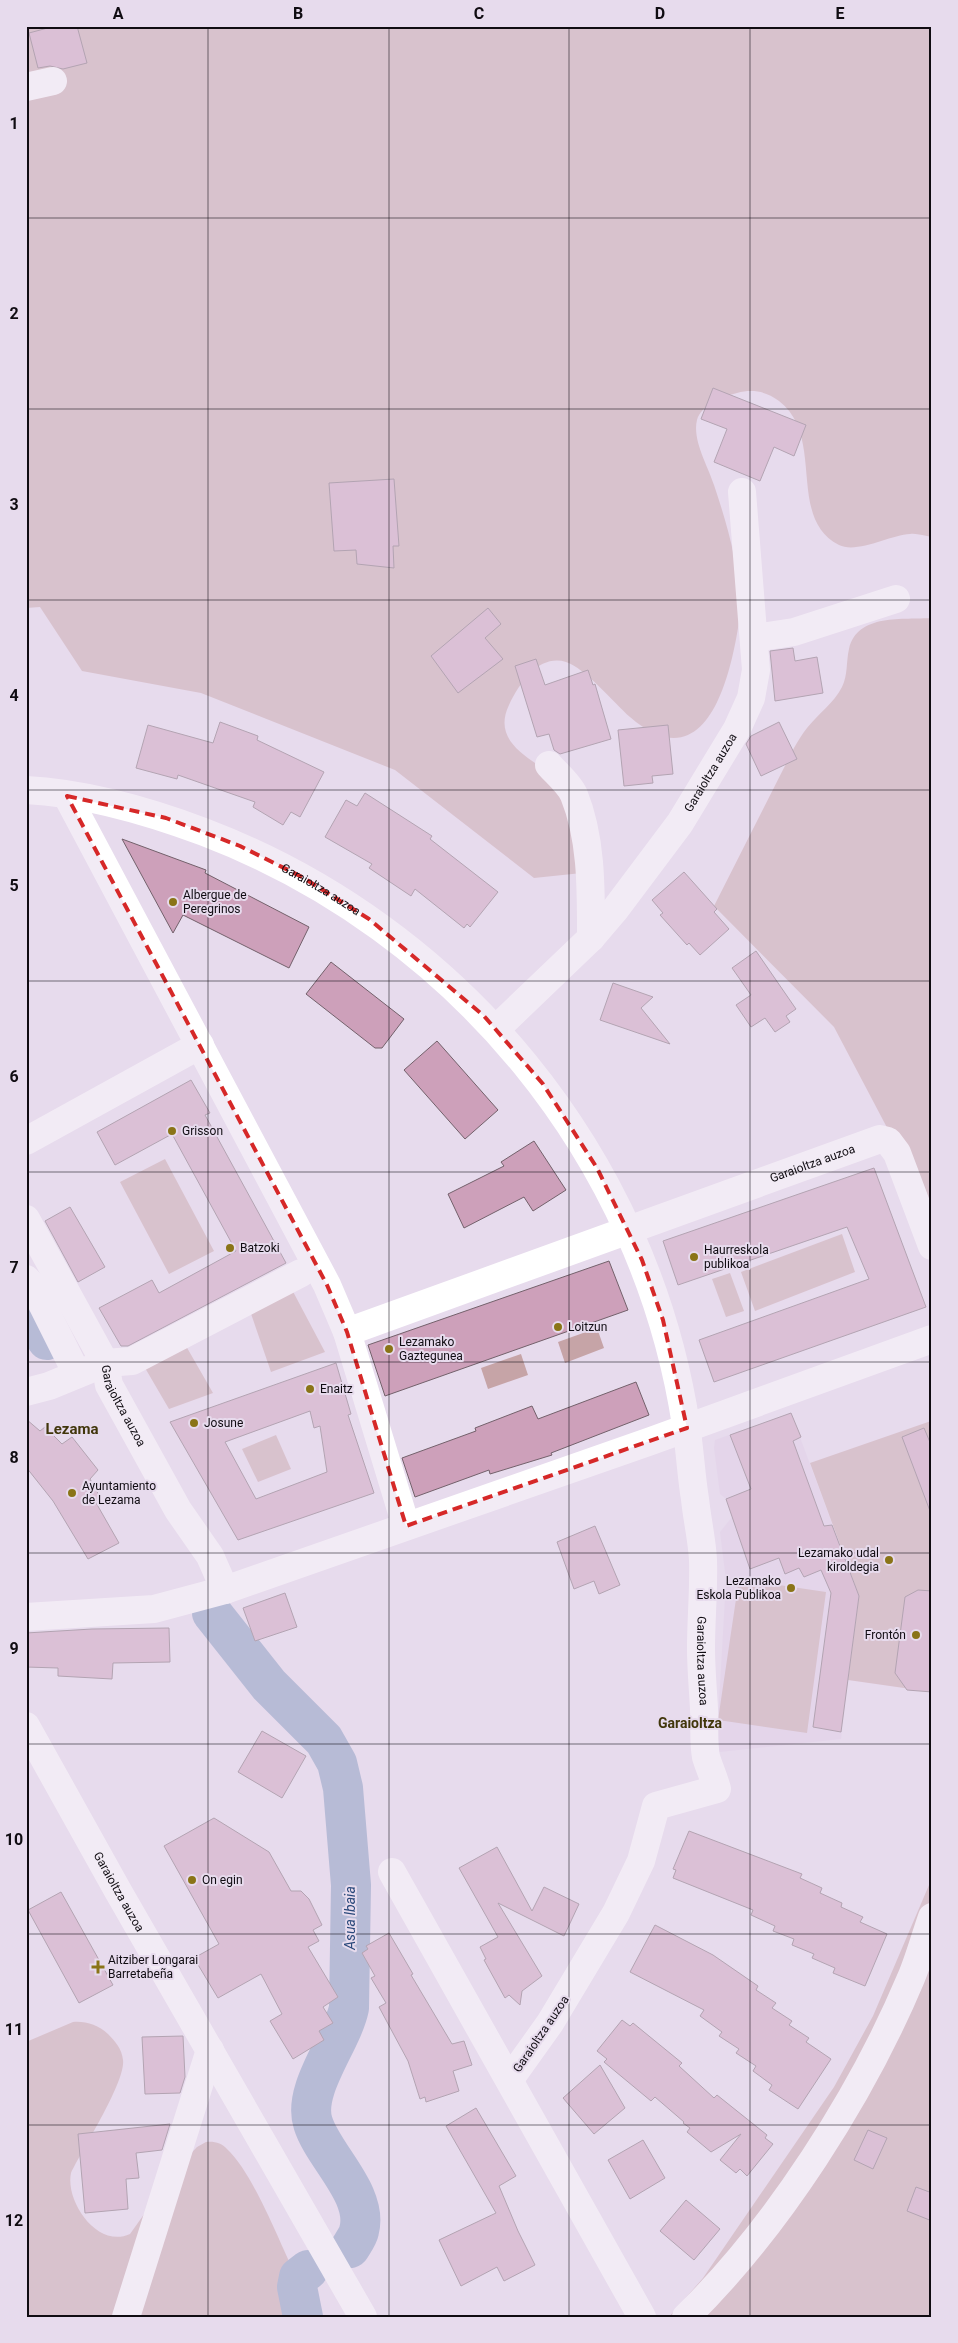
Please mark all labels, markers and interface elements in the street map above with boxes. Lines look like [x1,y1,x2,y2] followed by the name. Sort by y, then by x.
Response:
[113,4,124,23] text: A
[293,4,303,23] text: B
[474,4,484,23] text: C
[655,4,665,23] text: D
[836,4,845,23] text: E
[9,114,19,133] text: 1
[9,304,19,323] text: 2
[9,495,19,514] text: 3
[9,686,19,705] text: 4
[681,731,740,814] street label: Garaioltza auzoa
[279,861,363,918] street label: Garaioltza auzoa
[9,876,19,895] text: 5
[183,888,247,916] place label: Albergue de Peregrinos
[167,896,179,908] marker: Albergue de Peregrinos
[9,1067,19,1086] text: 6
[182,1124,223,1138] place label: Grisson
[166,1125,178,1137] marker: Grisson
[768,1142,857,1185] street label: Garaioltza auzoa
[240,1241,280,1255] place label: Batzoki
[224,1242,236,1254] marker: Batzoki
[704,1243,769,1271] place label: Haurreskola publikoa
[688,1251,700,1263] marker: Haurreskola publikoa
[9,1258,19,1277] text: 7
[568,1320,607,1334] place label: Loitzun
[552,1321,564,1333] marker: Loitzun
[399,1335,463,1363] place label: Lezamako Gaztegunea
[383,1343,395,1355] marker: Lezamako Gaztegunea
[98,1364,149,1449] street label: Garaioltza auzoa
[320,1382,353,1396] place label: Enaitz
[304,1383,316,1395] marker: Enaitz
[204,1416,243,1430] place label: Josune
[188,1417,200,1429] marker: Josune
[46,1420,98,1438] district label: Lezama
[9,1448,19,1467] text: 8
[82,1479,156,1507] place label: Ayuntamiento de Lezama
[66,1487,78,1499] marker: Ayuntamiento de Lezama
[798,1546,879,1574] place label: Lezamako udal kiroldegia
[883,1554,895,1566] marker: Lezamako udal kiroldegia
[696,1574,781,1602] place label: Lezamako Eskola Publikoa
[785,1582,797,1594] marker: Lezamako Eskola Publikoa
[694,1616,711,1706] street label: Garaioltza auzoa
[865,1628,906,1642] place label: Frontón
[910,1629,922,1641] marker: Frontón
[9,1639,19,1658] text: 9
[658,1715,723,1731] district label: Garaioltza
[5,1830,23,1849] text: 10
[91,1849,147,1934] street label: Garaioltza auzoa
[202,1873,243,1887] place label: On egin
[186,1874,198,1886] marker: On egin
[342,1886,358,1951] water label: Asua Ibaia
[108,1953,198,1981] place label: Aitziber Longarai Barretabeña
[92,1961,104,1973] marker: Aitziber Longarai Barretabeña
[510,1993,572,2075] street label: Garaioltza auzoa
[5,2020,23,2039] text: 11
[5,2211,23,2230] text: 12

